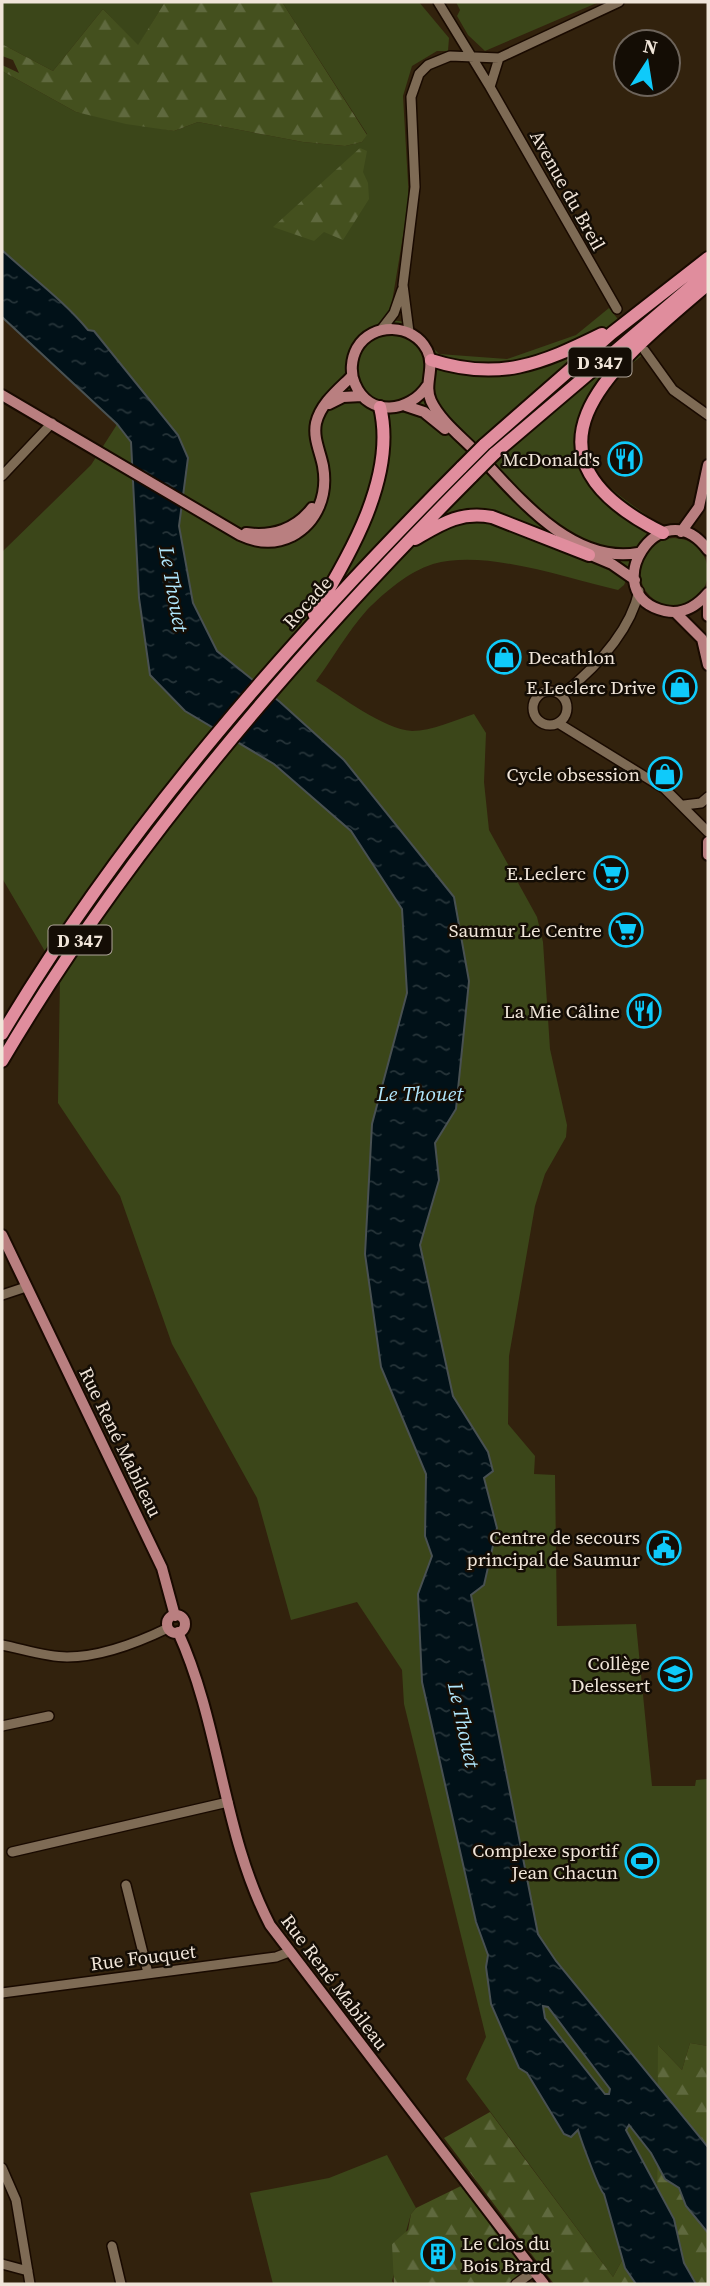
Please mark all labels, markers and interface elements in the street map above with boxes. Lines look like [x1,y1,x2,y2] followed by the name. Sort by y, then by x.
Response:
[612,28,682,98] north arrow
[641,32,660,61] text: N
[524,125,612,255] street label: Avenue du Breil
[568,348,632,376] road number: D 347
[606,440,644,478] restaurant icon: McDonald's
[502,446,600,472] place label: McDonald's
[152,543,196,635] water label: Le Thouet
[277,570,337,634] street label: Rocade
[485,638,523,676] shop icon: Decathlon
[528,644,615,670] place label: Decathlon
[661,668,699,706] shop icon: E.Leclerc Drive
[526,674,656,700] place label: E.Leclerc Drive
[646,755,684,793] shop icon: Cycle obsession
[507,761,640,787] place label: Cycle obsession
[592,854,630,892] supermarket icon: E.Leclerc
[506,860,586,886] place label: E.Leclerc
[607,911,645,949] supermarket icon: Saumur Le Centre
[449,917,602,943] place label: Saumur Le Centre
[48,925,112,954] road number: D 347
[625,992,663,1030] restaurant icon: La Mie Câline
[503,998,620,1024] place label: La Mie Câline
[376,1079,464,1108] water label: Le Thouet
[73,1363,169,1521] street label: Rue René Mabileau
[467,1524,640,1572] place label: Centre de secours principal de Saumur
[645,1529,683,1567] public building icon: Centre de secours principal de Saumur
[571,1650,651,1698] place label: Collège Delessert
[656,1655,694,1693] school or university icon: Collège Delessert
[441,1679,487,1771] water label: Le Thouet
[472,1837,620,1885] place label: Complexe sportif Jean Chacun
[623,1842,661,1880] sports icon: Complexe sportif Jean Chacun
[275,1909,395,2055] street label: Rue René Mabileau
[89,1938,198,1976] street label: Rue Fouquet
[462,2230,551,2278] place label: Le Clos du Bois Brard
[419,2235,457,2273] building icon: Le Clos du Bois Brard

